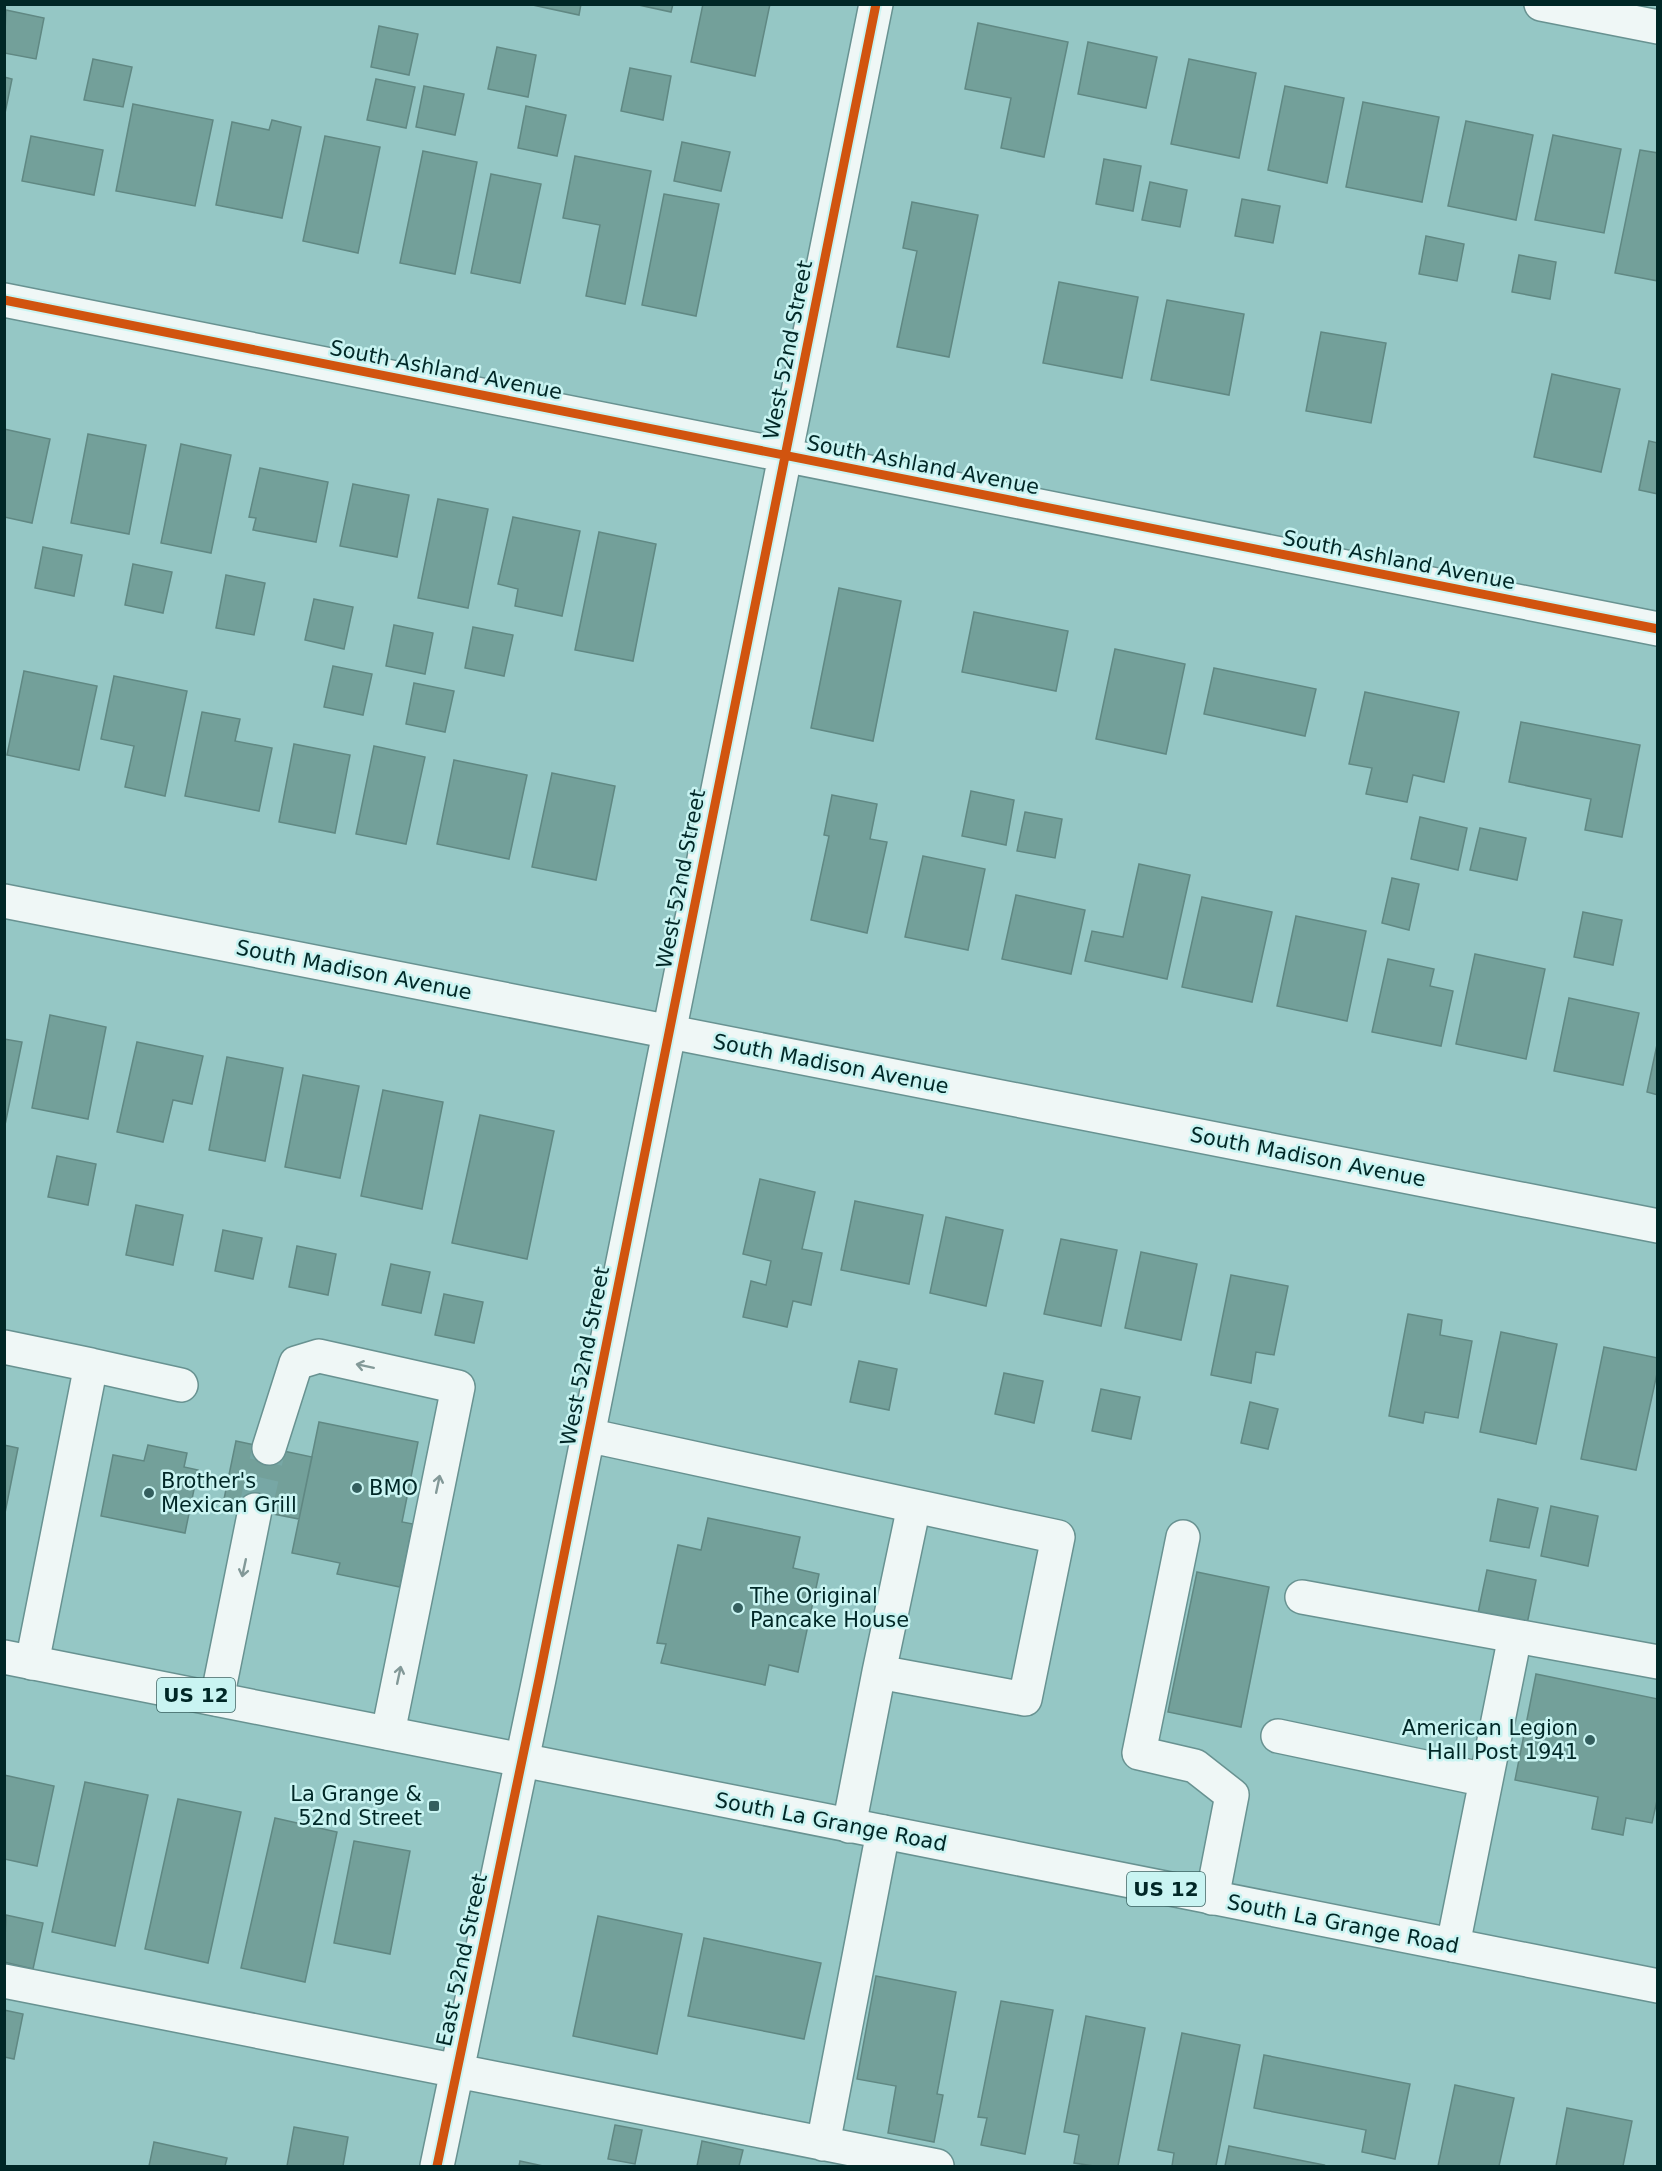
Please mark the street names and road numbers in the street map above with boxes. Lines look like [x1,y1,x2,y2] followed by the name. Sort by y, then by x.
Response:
[759,258,817,442] street label: West 52nd Street
[328,336,564,404] street label: South Ashland Avenue
[805,431,1041,499] street label: South Ashland Avenue
[1281,526,1517,594] street label: South Ashland Avenue
[652,787,710,971] street label: West 52nd Street
[234,935,474,1005] street label: South Madison Avenue
[711,1029,951,1099] street label: South Madison Avenue
[1188,1122,1428,1192] street label: South Madison Avenue
[556,1264,614,1448] street label: West 52nd Street
[157,1678,235,1712] road number: US 12
[713,1788,949,1856] street label: South La Grange Road
[432,1872,492,2048] street label: East 52nd Street
[1127,1872,1205,1906] road number: US 12
[1225,1890,1461,1958] street label: South La Grange Road

